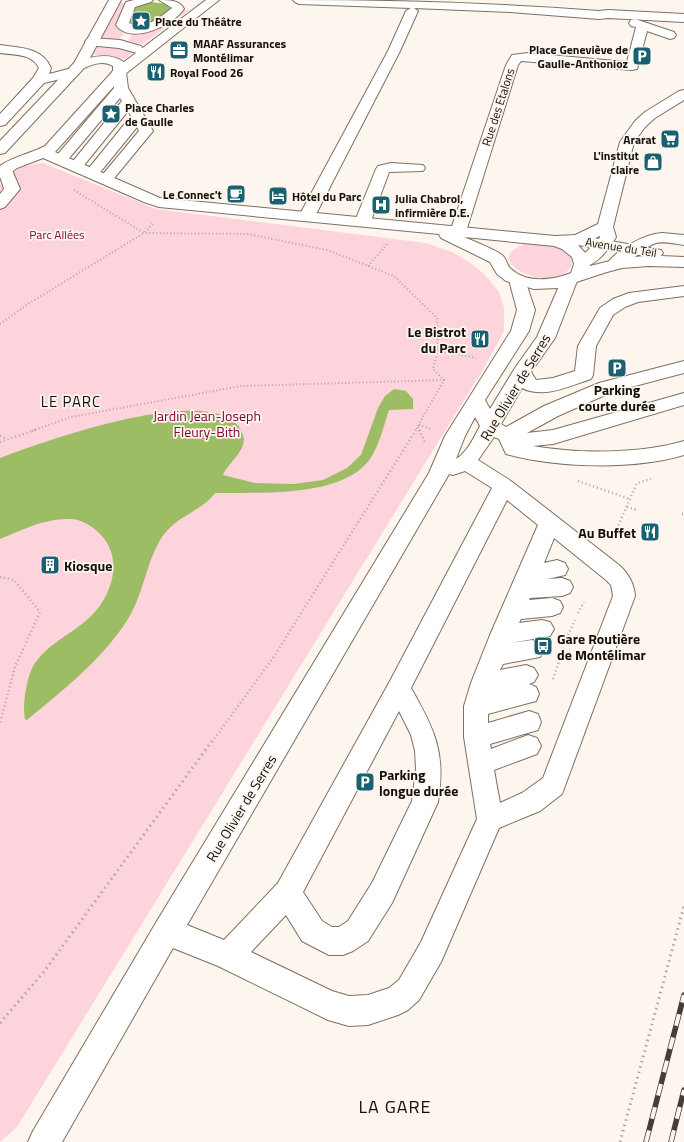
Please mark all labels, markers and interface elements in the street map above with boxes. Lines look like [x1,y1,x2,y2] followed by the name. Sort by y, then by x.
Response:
[130,10,152,32] place icon: Place du Théâtre
[155,12,242,31] place label: Place du Théâtre
[193,34,287,67] place label: MAAF Assurances Montélimar
[168,39,190,61] office icon: MAAF Assurances Montélimar
[529,40,628,73] place label: Place Geneviève de Gaulle-Anthonioz
[631,45,653,67] parking icon: Place Geneviève de Gaulle-Anthonioz
[145,61,167,83] restaurant icon: Royal Food 26
[170,63,243,82] place label: Royal Food 26
[476,65,520,148] street label: Rue des Etalons
[125,98,195,131] place label: Place Charles de Gaulle
[100,103,122,125] place icon: Place Charles de Gaulle
[659,128,681,150] supermarket icon: Ararat
[623,130,657,149] place label: Ararat
[593,146,640,179] place label: L'institut claire
[642,151,664,173] shop icon: L'institut claire
[225,183,247,205] cafe icon: Le Connec't
[163,185,223,204] place label: Le Connec't
[267,185,289,207] hotel icon: Hôtel du Parc
[292,187,362,206] place label: Hôtel du Parc
[395,189,470,222] place label: Julia Chabrol, infirmière D.E.
[370,194,392,216] hospital icon: Julia Chabrol, infirmière D.E.
[29,225,85,244] park label: Parc Allées
[584,232,658,262] street label: Avenue du Teil
[408,321,466,358] place label: Le Bistrot du Parc
[469,328,491,350] restaurant icon: Le Bistrot du Parc
[475,329,555,445] street label: Rue Olivier de Serres
[606,357,628,379] parking icon: Parking courte durée
[579,379,655,416] place label: Parking courte durée
[41,390,101,413] district label: LE PARC
[153,405,261,442] park label: Jardin Jean-Joseph Fleury-Bith
[639,521,661,543] restaurant icon: Au Buffet
[578,522,636,543] place label: Au Buffet
[39,554,61,576] building icon: Kiosque
[64,555,112,576] place label: Kiosque
[557,628,646,665] place label: Gare Routière de Montélimar
[532,635,554,657] bus stop icon: Gare Routière de Montélimar
[201,750,281,866] street label: Rue Olivier de Serres
[379,764,458,801] place label: Parking longue durée
[354,771,376,793] parking icon: Parking longue durée
[358,1093,432,1120] district label: LA GARE

